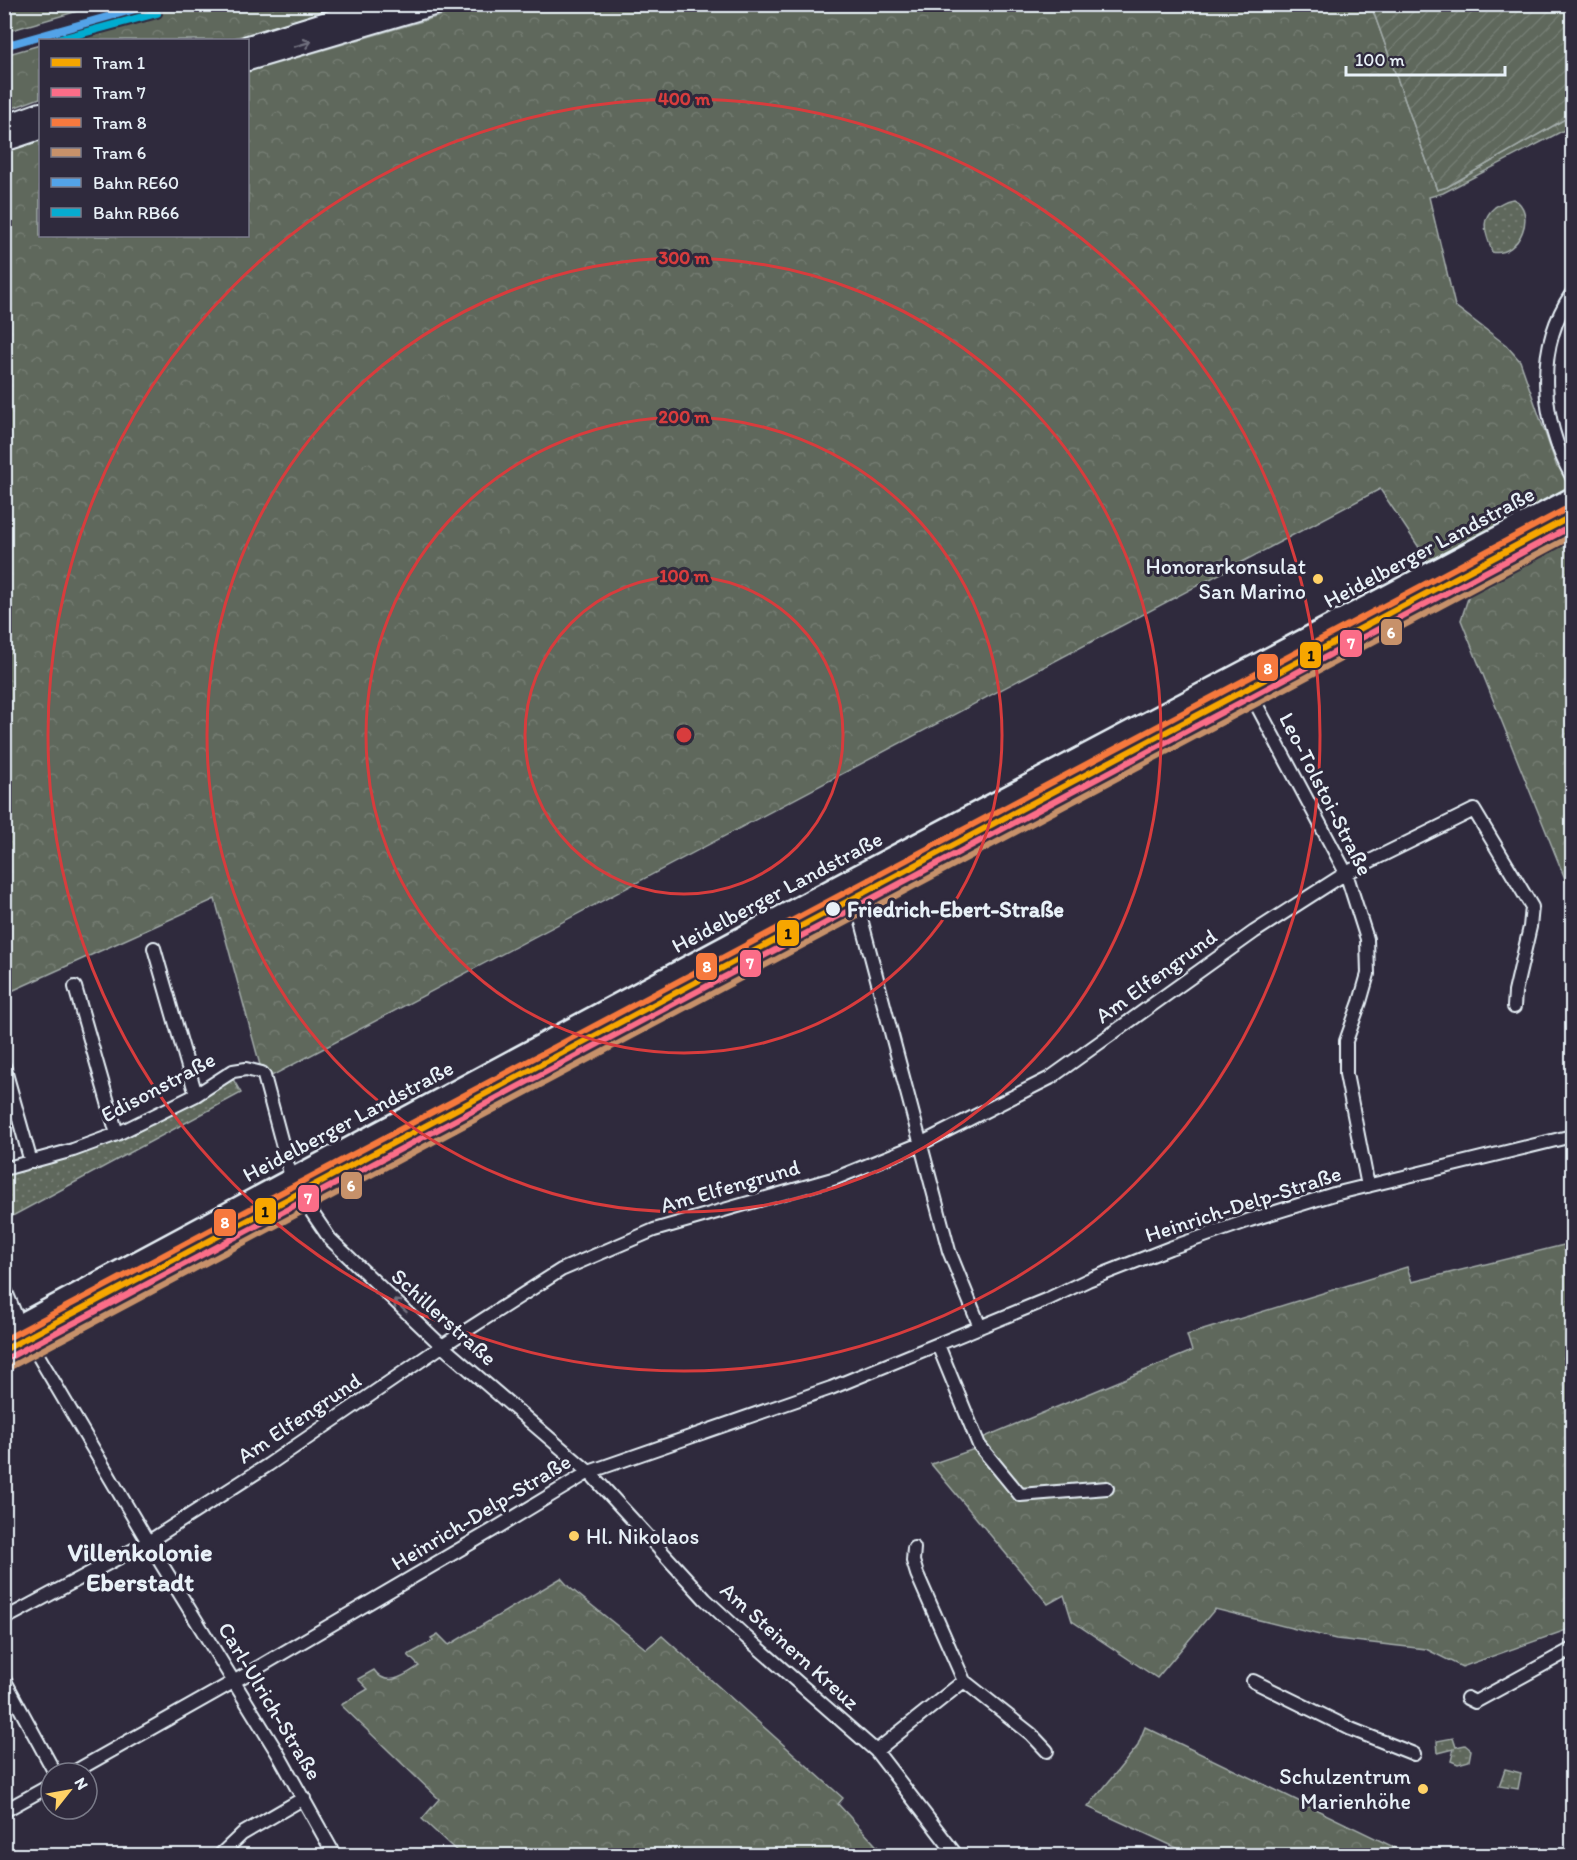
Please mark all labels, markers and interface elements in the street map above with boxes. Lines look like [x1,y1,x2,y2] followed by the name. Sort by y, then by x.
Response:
[293,38,312,49] one-way arrow
[39,39,249,237] legend
[1346,39,1505,77] scale bar
[1355,49,1405,71] text: 100 m
[93,52,145,74] text: Tram 1
[93,82,146,104] text: Tram 7
[658,88,711,110] text: 400 m
[93,112,147,134] text: Tram 8
[93,142,146,164] text: Tram 6
[93,172,179,194] text: Bahn RE60
[93,202,179,224] text: Bahn RB66
[658,247,710,269] text: 300 m
[659,406,710,428] text: 200 m
[1319,480,1539,614] street label: Heidelberger Landstraße
[1146,553,1306,605] place label: Honorarkonsulat San Marino
[659,565,710,587] text: 100 m
[1311,572,1325,586] marker: Honorarkonsulat San Marino
[1380,618,1403,646] line badge: 6
[1387,623,1396,642] text: 6
[1339,629,1363,658] line badge: 7
[1346,634,1355,653] text: 7
[1299,641,1322,669] line badge: 1
[1307,646,1315,665] text: 1
[1256,653,1279,682] line badge: 8
[1264,659,1273,678] text: 8
[1273,708,1379,880] street label: Leo-Tolstoi-Straße
[674,725,694,745] centre of rings
[667,825,887,959] street label: Heidelberger Landstraße
[847,896,1064,923] place label: Friedrich-Ebert-Straße
[824,900,842,918] marker: Friedrich-Ebert-Straße
[776,919,800,947] line badge: 1
[1090,923,1222,1029] street label: Am Elfengrund
[784,924,792,943] text: 1
[739,949,762,978] line badge: 7
[695,952,718,981] line badge: 8
[745,954,754,973] text: 7
[703,957,712,976] text: 8
[96,1046,220,1128] street label: Edisonstraße
[238,1054,458,1188] street label: Heidelberger Landstraße
[657,1153,803,1219] street label: Am Elfengrund
[1141,1160,1345,1248] street label: Heinrich-Delp-Straße
[340,1171,363,1200] line badge: 6
[347,1176,356,1195] text: 6
[297,1184,320,1213] line badge: 7
[303,1189,312,1208] text: 7
[254,1197,277,1225] line badge: 1
[261,1202,269,1221] text: 1
[213,1208,237,1237] line badge: 8
[221,1213,230,1232] text: 8
[386,1263,502,1371] street label: Schillerstraße
[392,1299,407,1313] one-way arrow
[232,1367,366,1469] street label: Am Elfengrund
[386,1448,576,1576] street label: Heinrich-Delp-Straße
[586,1523,699,1550] place label: Hl. Nikolaos
[567,1529,581,1543] marker: Hl. Nikolaos
[67,1536,213,1598] district label: Villenkolonie Eberstadt
[715,1576,865,1716] street label: Am Steinern Kreuz
[212,1617,328,1785] street label: Carl-Ulrich-Straße
[39,1761,99,1821] north arrow
[1279,1763,1411,1815] place label: Schulzentrum Marienhöhe
[71,1774,92,1793] text: N
[1416,1782,1430,1796] marker: Schulzentrum Marienhöhe

